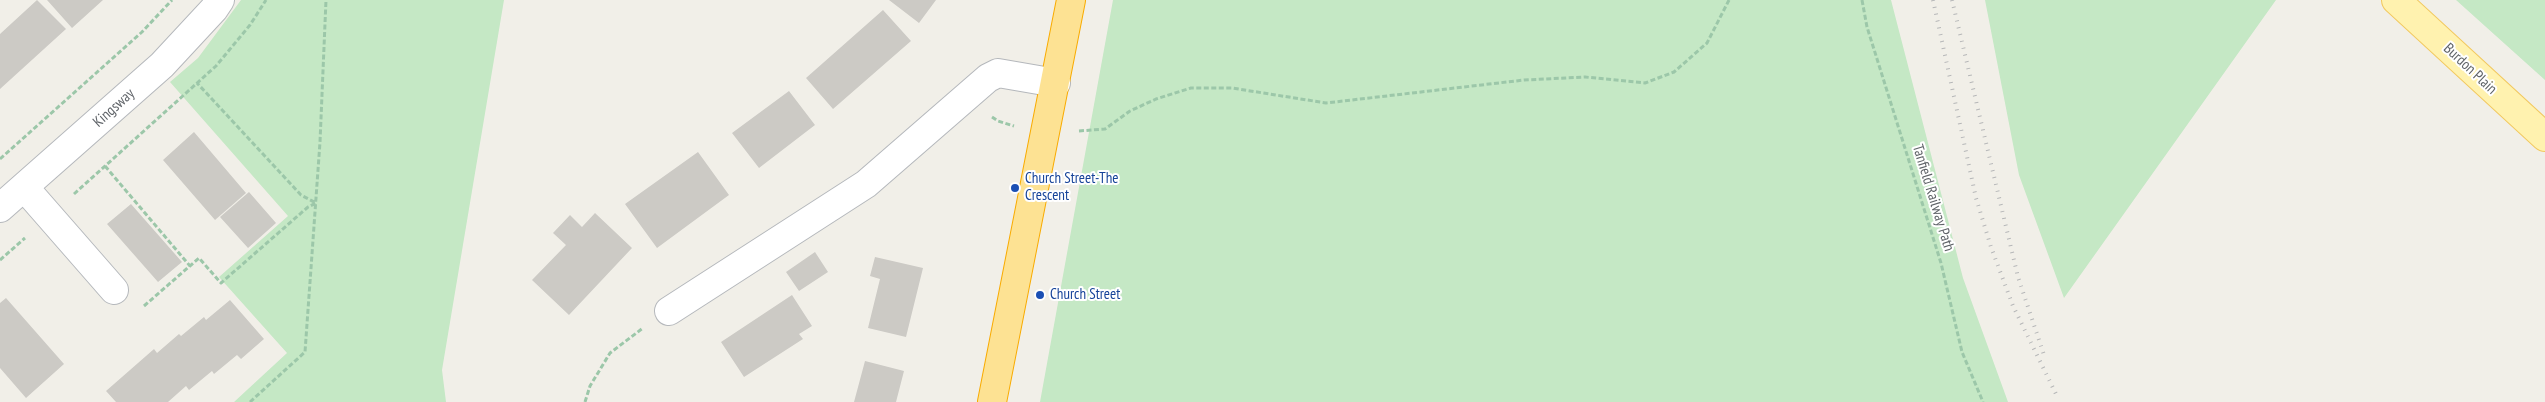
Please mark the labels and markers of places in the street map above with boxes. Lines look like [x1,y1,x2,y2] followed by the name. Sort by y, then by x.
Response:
[1025,170,1119,205] place label: Church Street-The Crescent
[1009,182,1021,194] marker: Church Street-The Crescent
[1050,286,1120,304] place label: Church Street
[1034,289,1046,301] marker: Church Street

